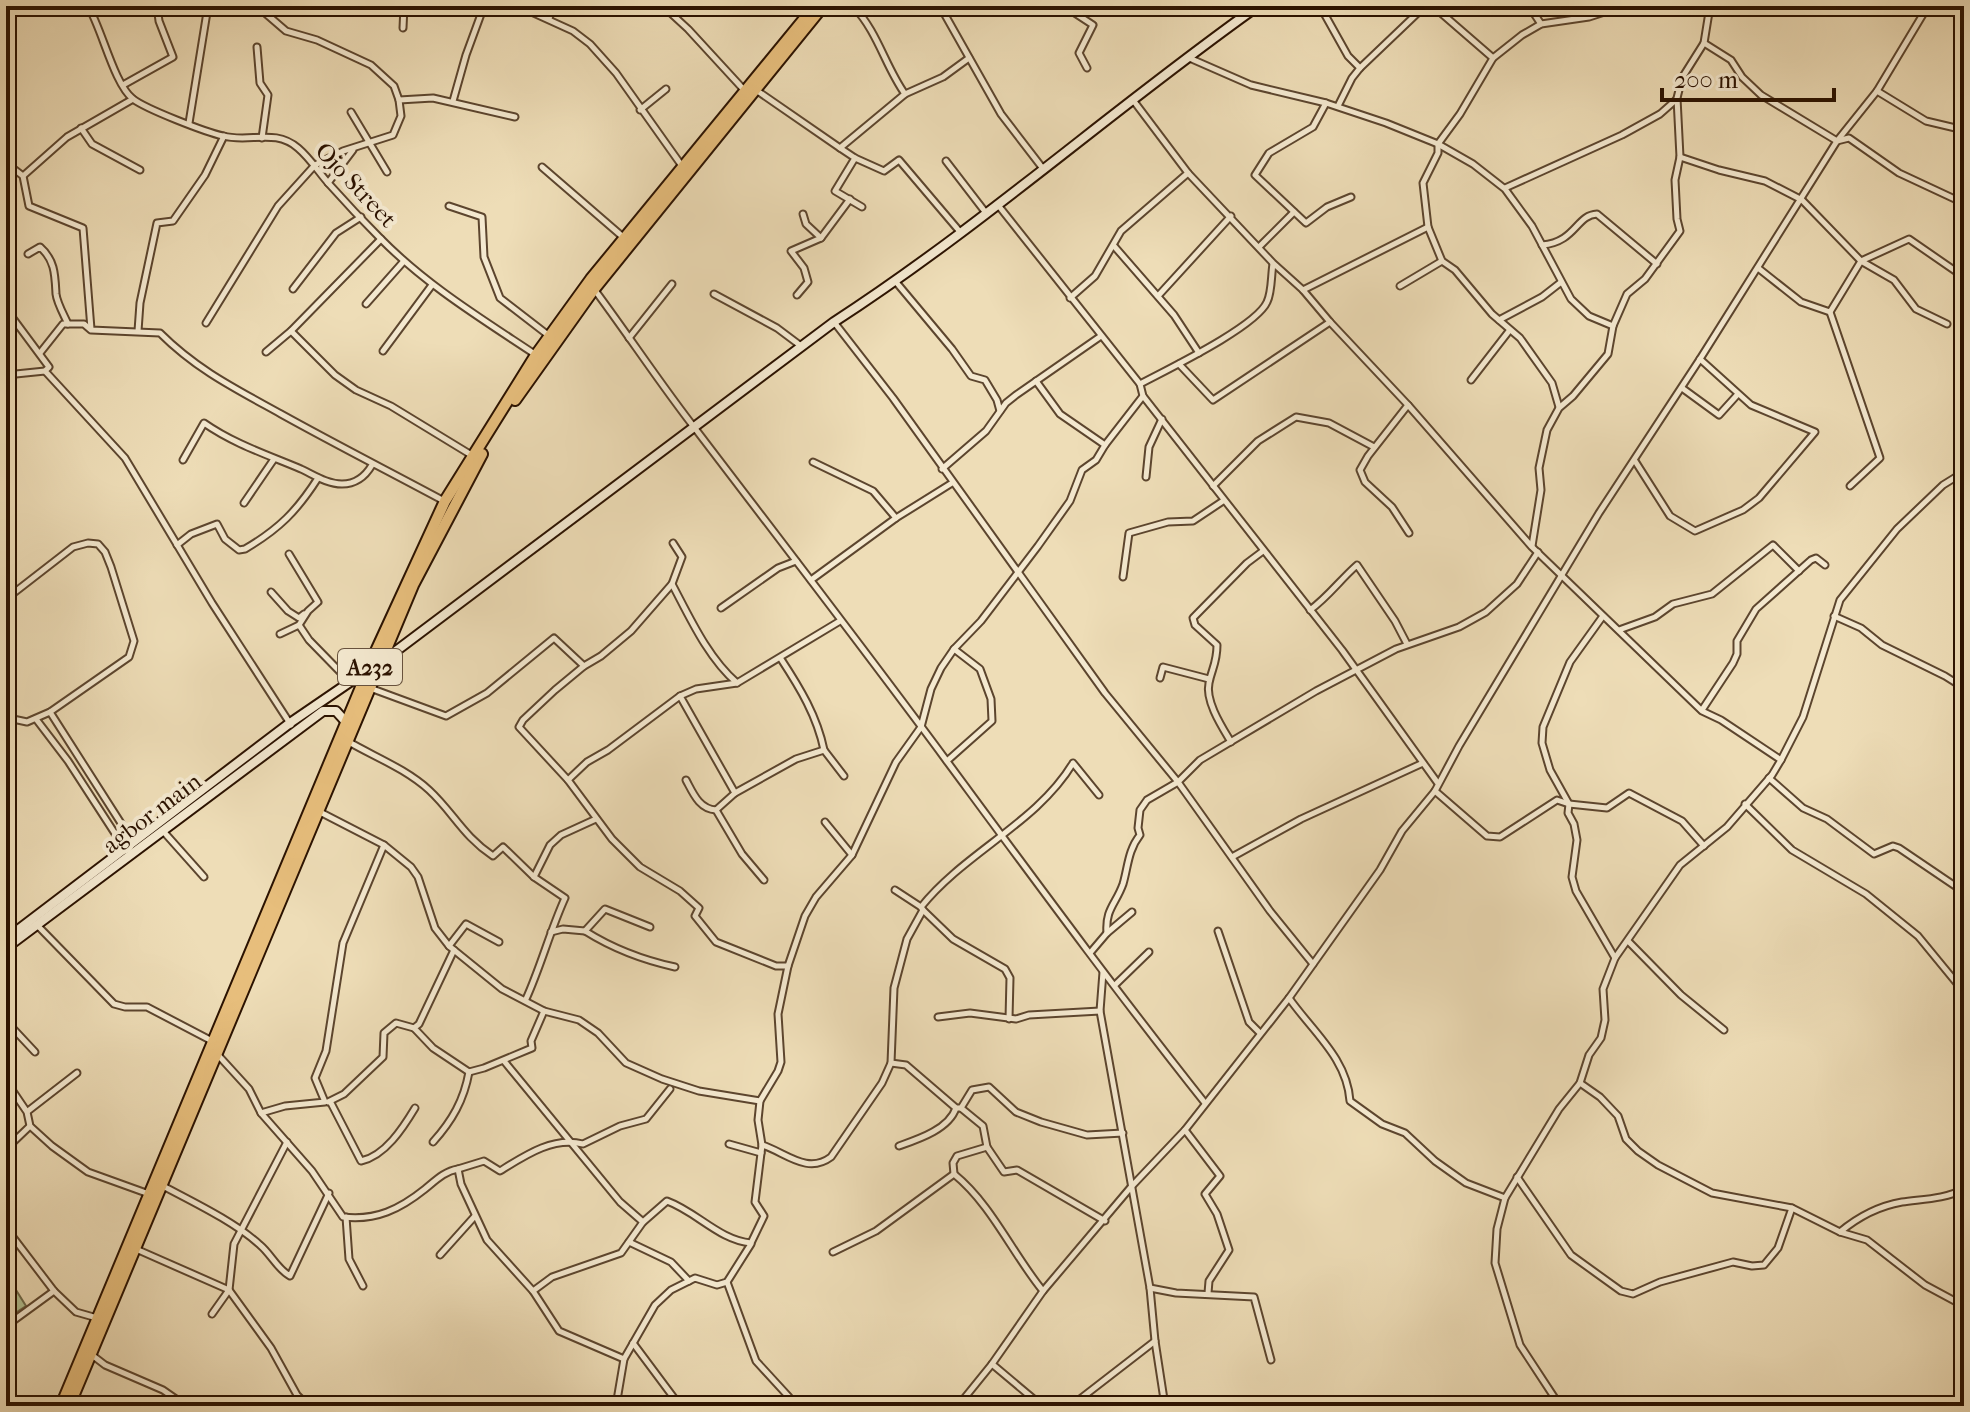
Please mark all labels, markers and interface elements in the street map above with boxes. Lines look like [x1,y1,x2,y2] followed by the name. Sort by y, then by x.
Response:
[1662,52,1834,102] scale bar
[1674,66,1738,94] text: 200 m
[310,137,403,234] street label: Ojo Street
[338,649,402,685] road number: A232
[97,767,207,859] street label: agbor main

